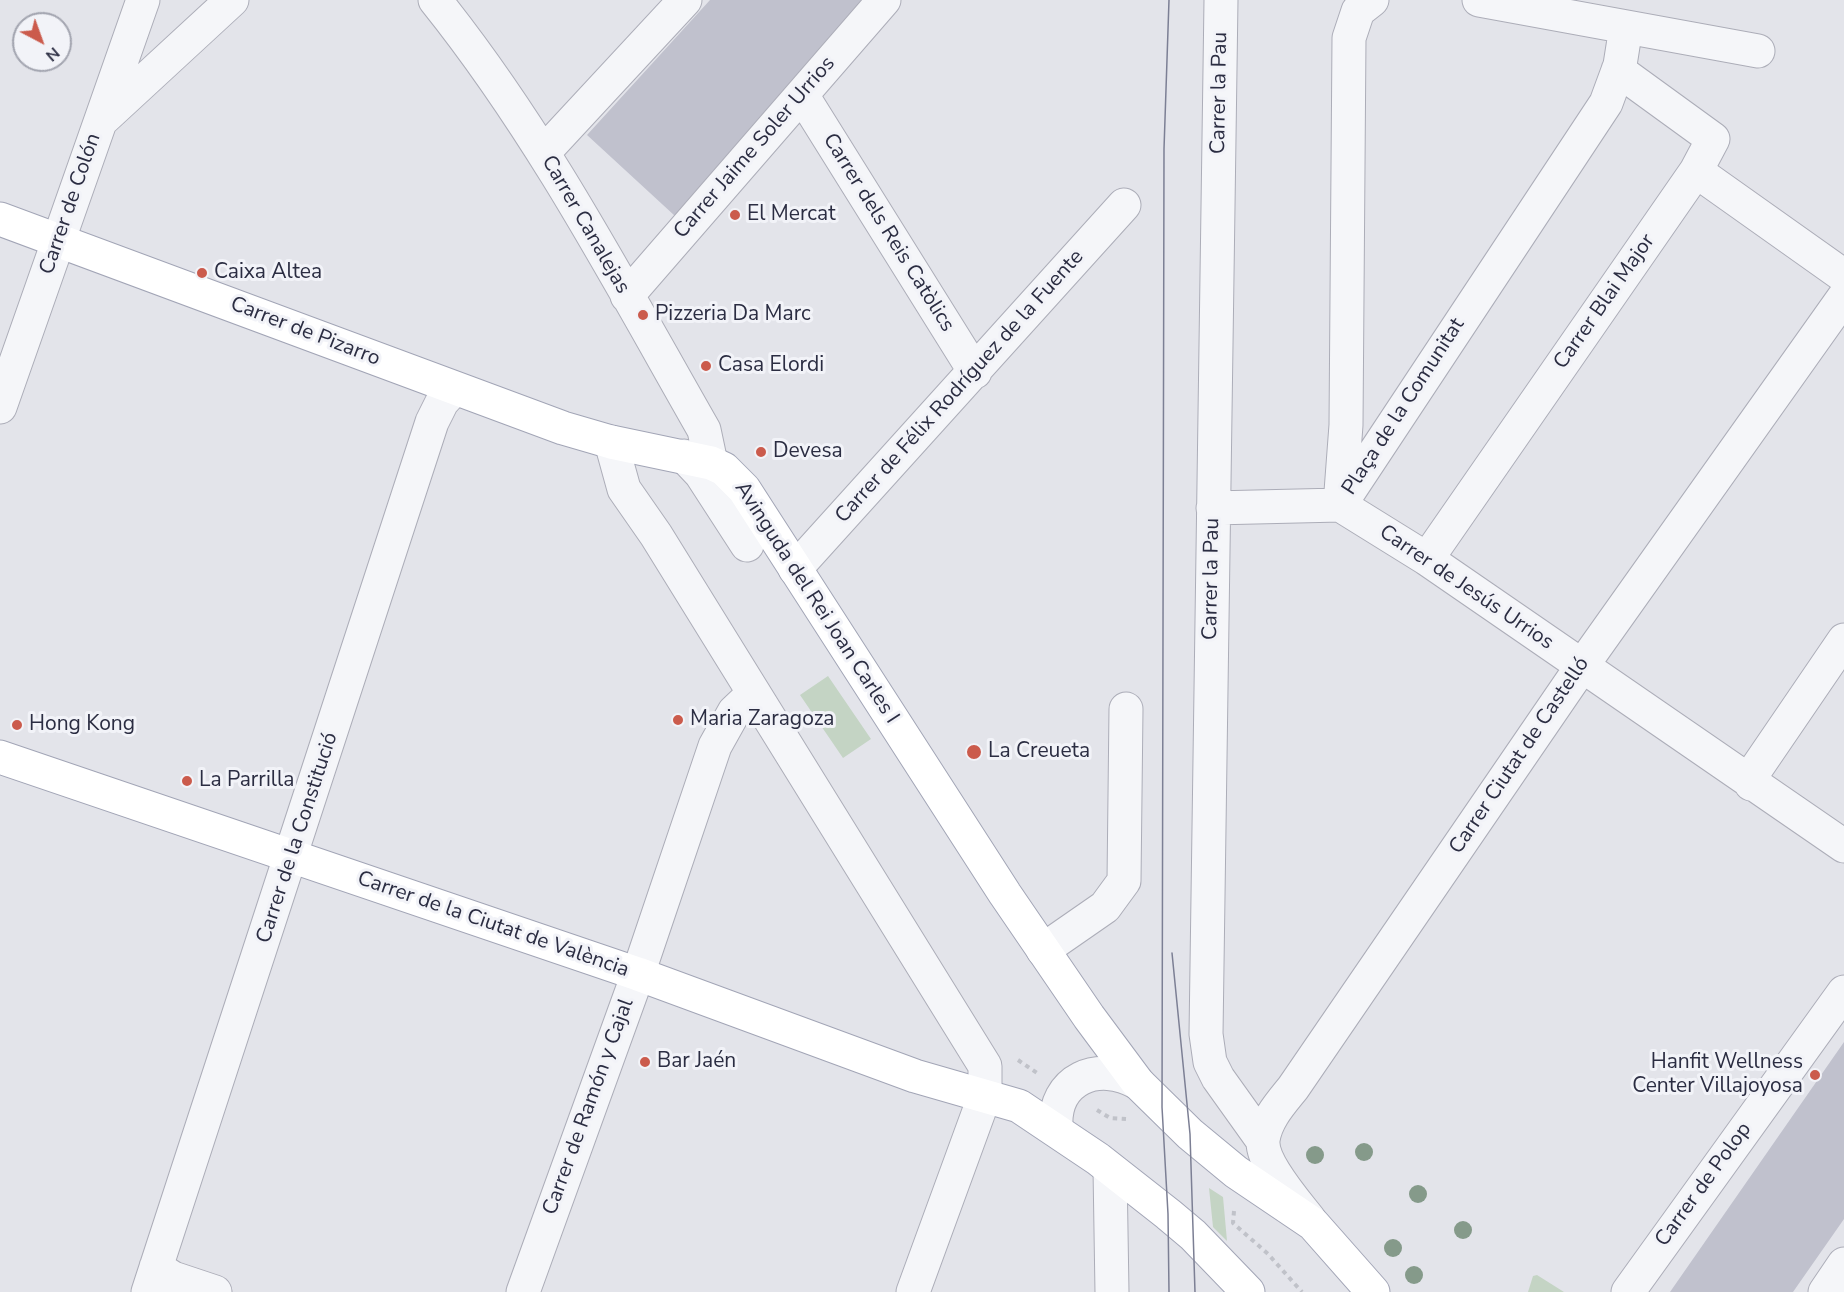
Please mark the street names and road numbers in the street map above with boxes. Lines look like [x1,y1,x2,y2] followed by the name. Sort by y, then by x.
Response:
[1206,32,1234,154] street label: Carrer la Pau
[669,52,841,244] street label: Carrer Jaime Soler Urrios
[817,129,959,337] street label: Carrer dels Reis Catòlics
[35,130,107,278] street label: Carrer de Colón
[535,151,635,299] street label: Carrer Canalejas
[1549,230,1661,374] street label: Carrer Blai Major
[831,245,1089,529] street label: Carrer de Félix Rodríguez de la Fuente
[227,292,383,372] street label: Carrer de Pizarro
[1337,314,1471,500] street label: Plaça de la Comunitat
[728,477,904,729] street label: Avinguda del Rei Joan Carles I
[1198,518,1226,640] street label: Carrer la Pau
[1374,520,1558,656] street label: Carrer de Jesús Urrios
[1445,653,1595,859] street label: Carrer Ciutat de Castelló
[252,729,344,947] street label: Carrer de la Constitució
[354,867,632,983] street label: Carrer de la Ciutat de València
[538,995,640,1219] street label: Carrer de Ramón y Cajal
[1651,1118,1757,1252] street label: Carrer de Polop

